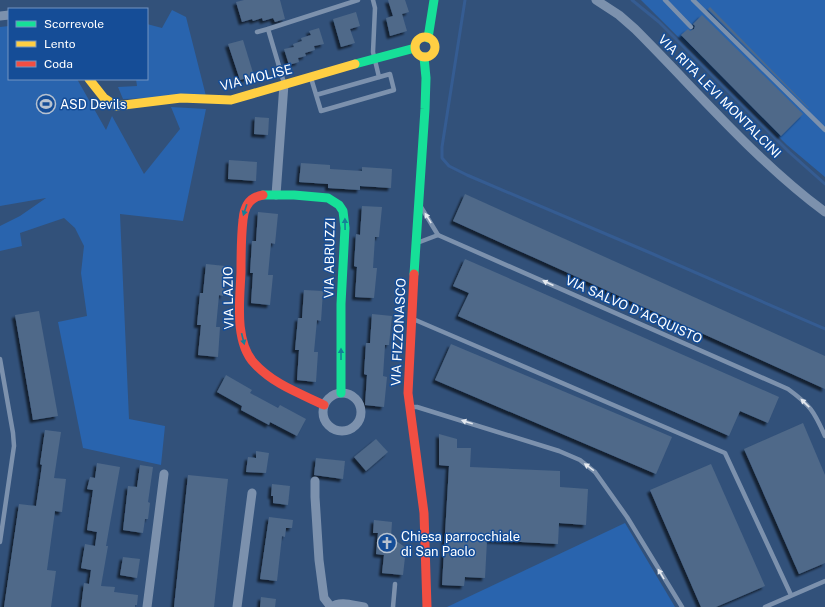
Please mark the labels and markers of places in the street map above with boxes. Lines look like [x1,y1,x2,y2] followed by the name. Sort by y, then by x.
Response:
[35,93,57,115] sports icon: ASD Devils
[60,97,126,112] place label: ASD Devils
[401,529,520,559] place label: Chiesa parrocchiale di San Paolo
[376,532,398,554] church icon: Chiesa parrocchiale di San Paolo

